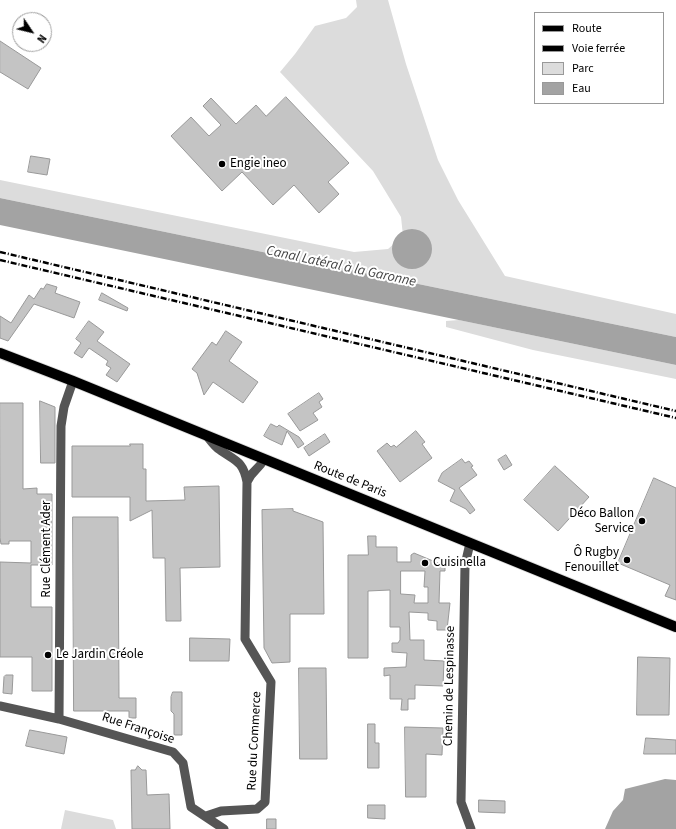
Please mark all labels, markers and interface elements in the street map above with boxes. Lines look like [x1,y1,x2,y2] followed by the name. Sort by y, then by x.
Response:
[12,12,52,52] north arrow
[534,12,664,104] legend
[572,20,602,37] text: Route
[33,31,50,46] text: N
[572,40,625,57] text: Voie ferrée
[572,60,594,77] text: Parc
[572,80,591,97] text: Eau
[230,156,287,172] place label: Engie ineo
[217,159,227,169] marker: Engie ineo
[265,243,417,291] water label: Canal Latéral à la Garonne
[311,458,389,502] street label: Route de Paris
[39,500,55,598] street label: Rue Clément Ader
[569,506,634,537] place label: Déco Ballon Service
[637,516,647,526] marker: Déco Ballon Service
[565,545,619,576] place label: Ô Rugby Fenouillet
[433,555,486,571] place label: Cuisinella
[622,555,632,565] marker: Ô Rugby Fenouillet
[420,558,430,568] marker: Cuisinella
[441,626,459,746] street label: Chemin de Lespinasse
[56,647,144,663] place label: Le Jardin Créole
[43,650,53,660] marker: Le Jardin Créole
[245,691,265,791] street label: Rue du Commerce
[100,710,176,748] street label: Rue Françoise

